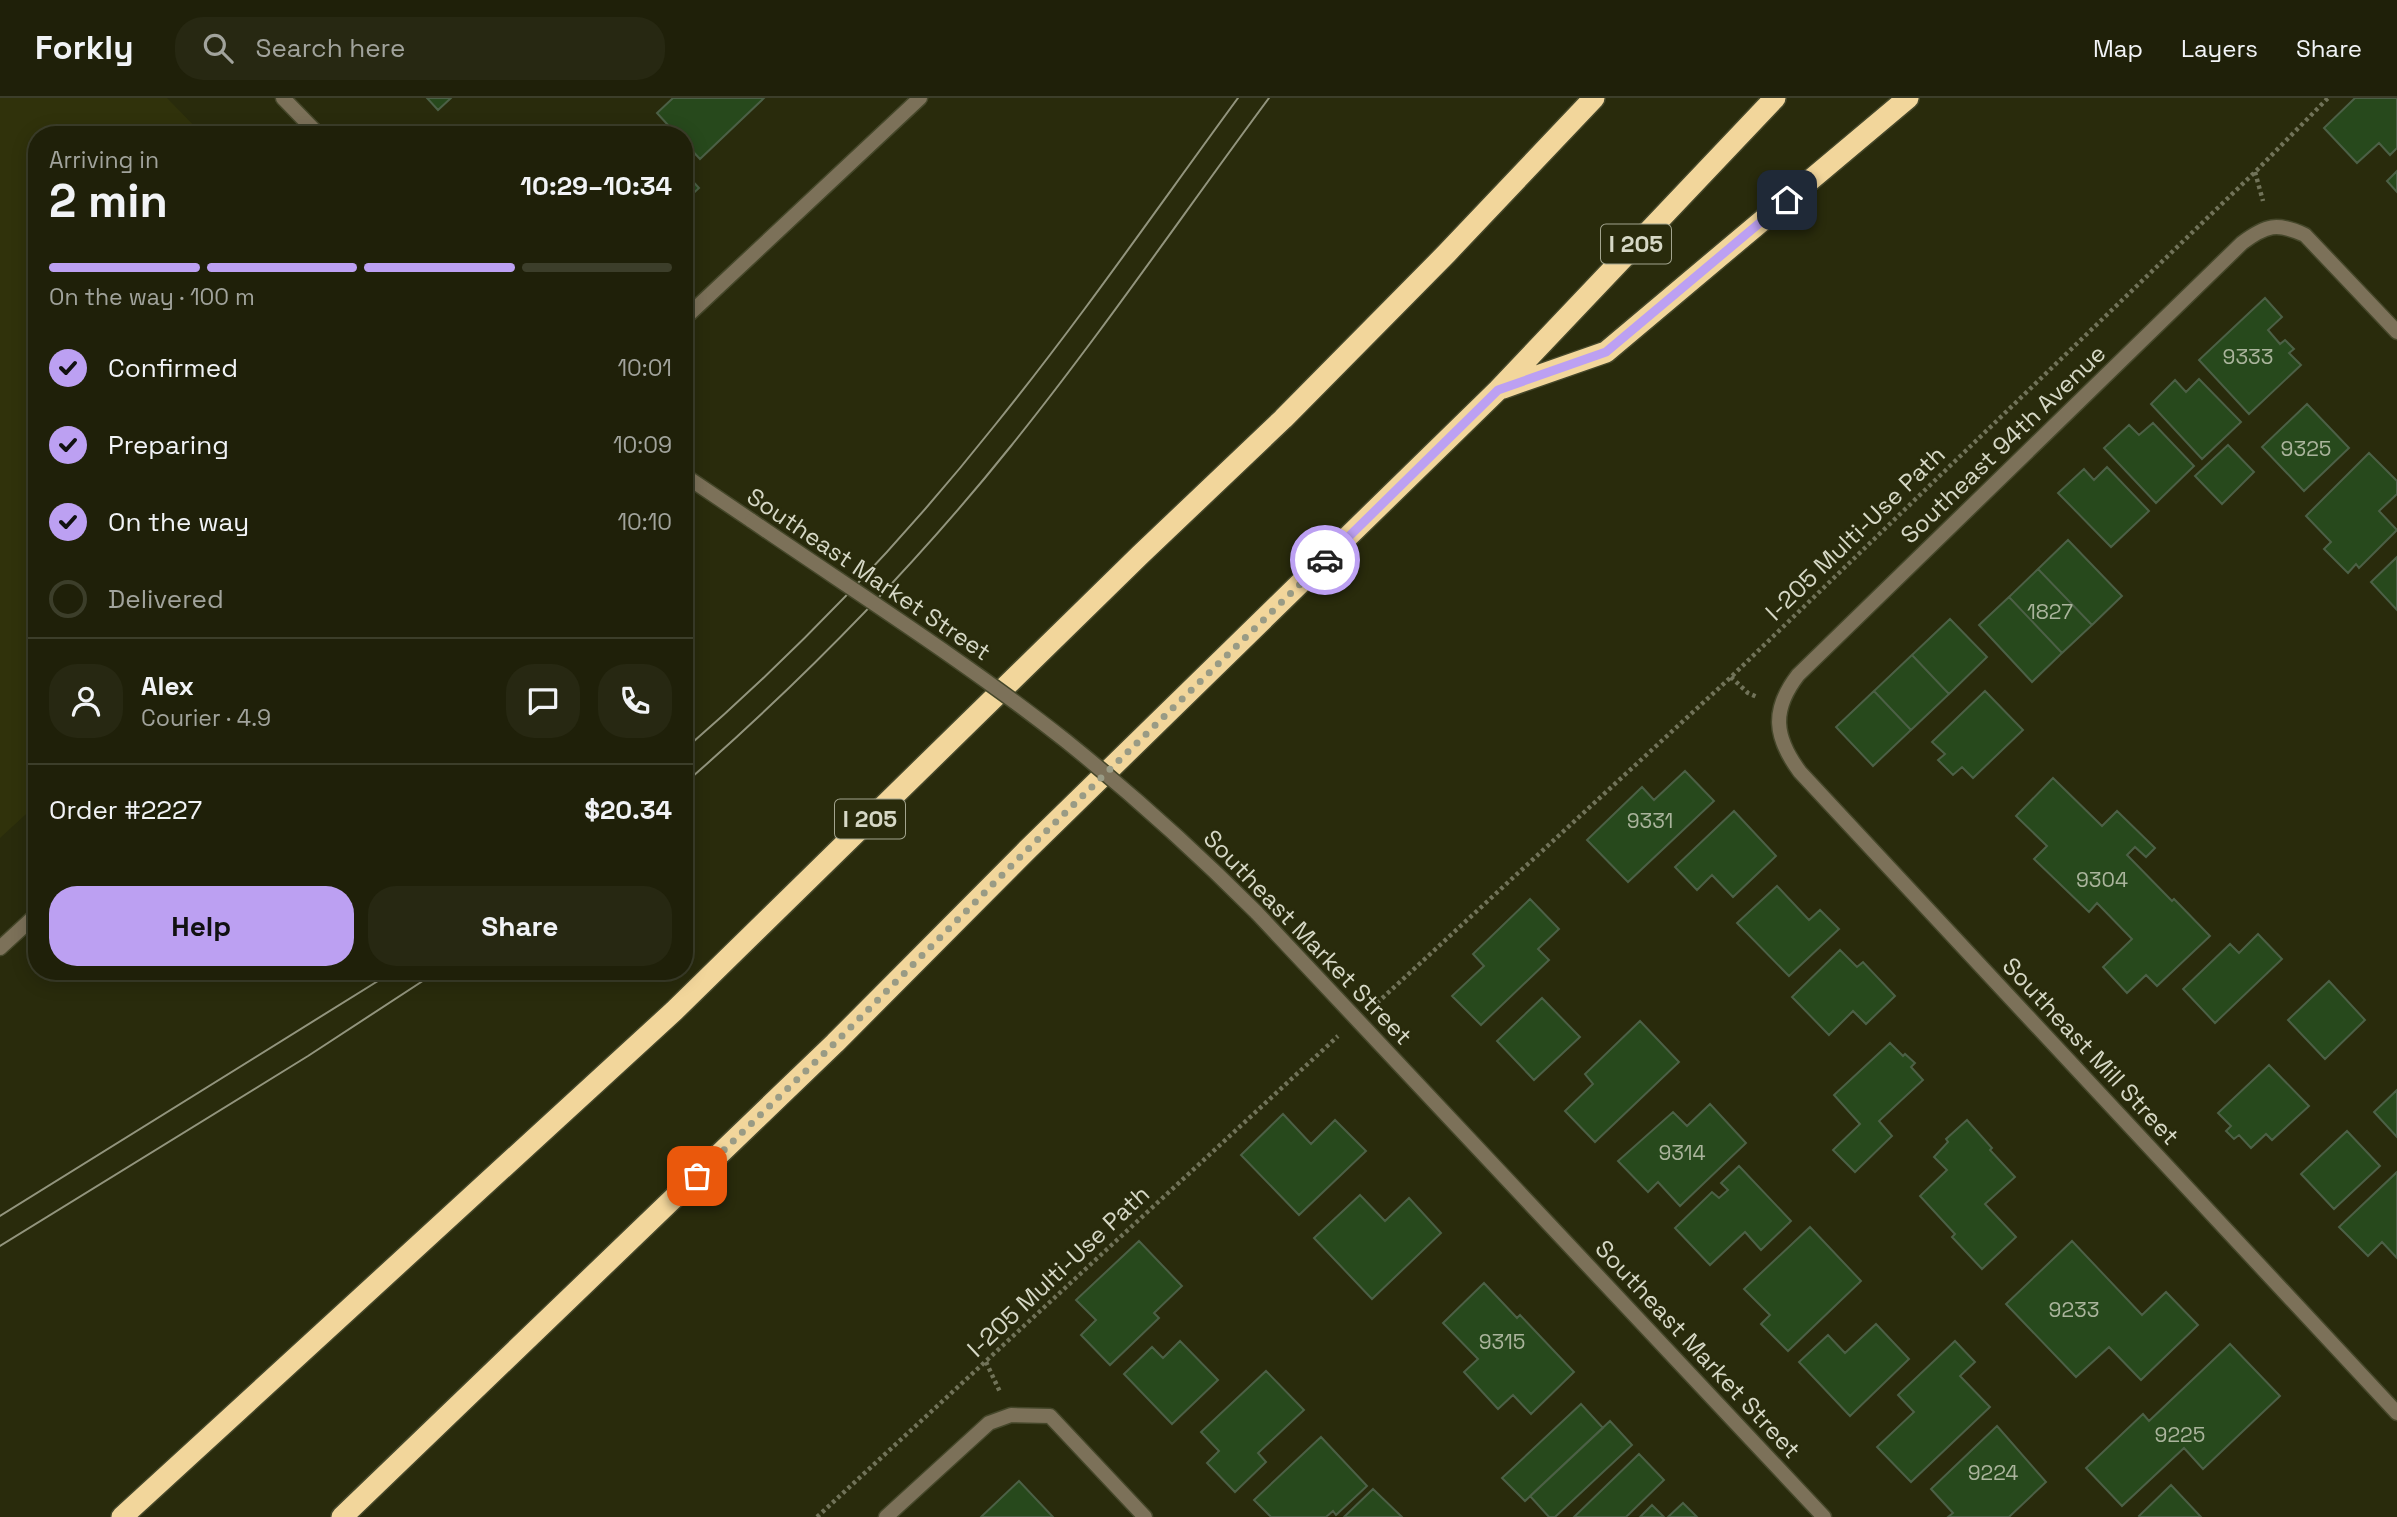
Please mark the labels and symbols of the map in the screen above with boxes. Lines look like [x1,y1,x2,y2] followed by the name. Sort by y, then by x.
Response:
[1757,170,1817,230] pin
[1601,225,1671,264] road number: I 205
[1894,338,2112,550] street label: Southeast 94th Avenue
[2223,343,2273,370] house number: 9333
[2281,435,2331,462] house number: 9325
[1759,439,1951,627] street label: I-205 Multi-Use Path
[741,481,997,667] street label: Southeast Market Street
[1290,525,1360,595] courier
[2027,598,2073,625] house number: 1827
[835,800,905,838] road number: I 205
[1627,807,1673,834] house number: 9331
[1197,823,1419,1051] street label: Southeast Market Street
[2076,866,2128,893] house number: 9304
[1996,951,2186,1151] street label: Southeast Mill Street
[1658,1139,1706,1166] house number: 9314
[667,1146,727,1206] pin
[960,1178,1156,1364] street label: I-205 Multi-Use Path
[1589,1233,1807,1465] street label: Southeast Market Street
[2049,1296,2099,1323] house number: 9233
[1479,1328,1525,1355] house number: 9315
[2155,1421,2205,1448] house number: 9225
[1968,1459,2018,1486] house number: 9224

